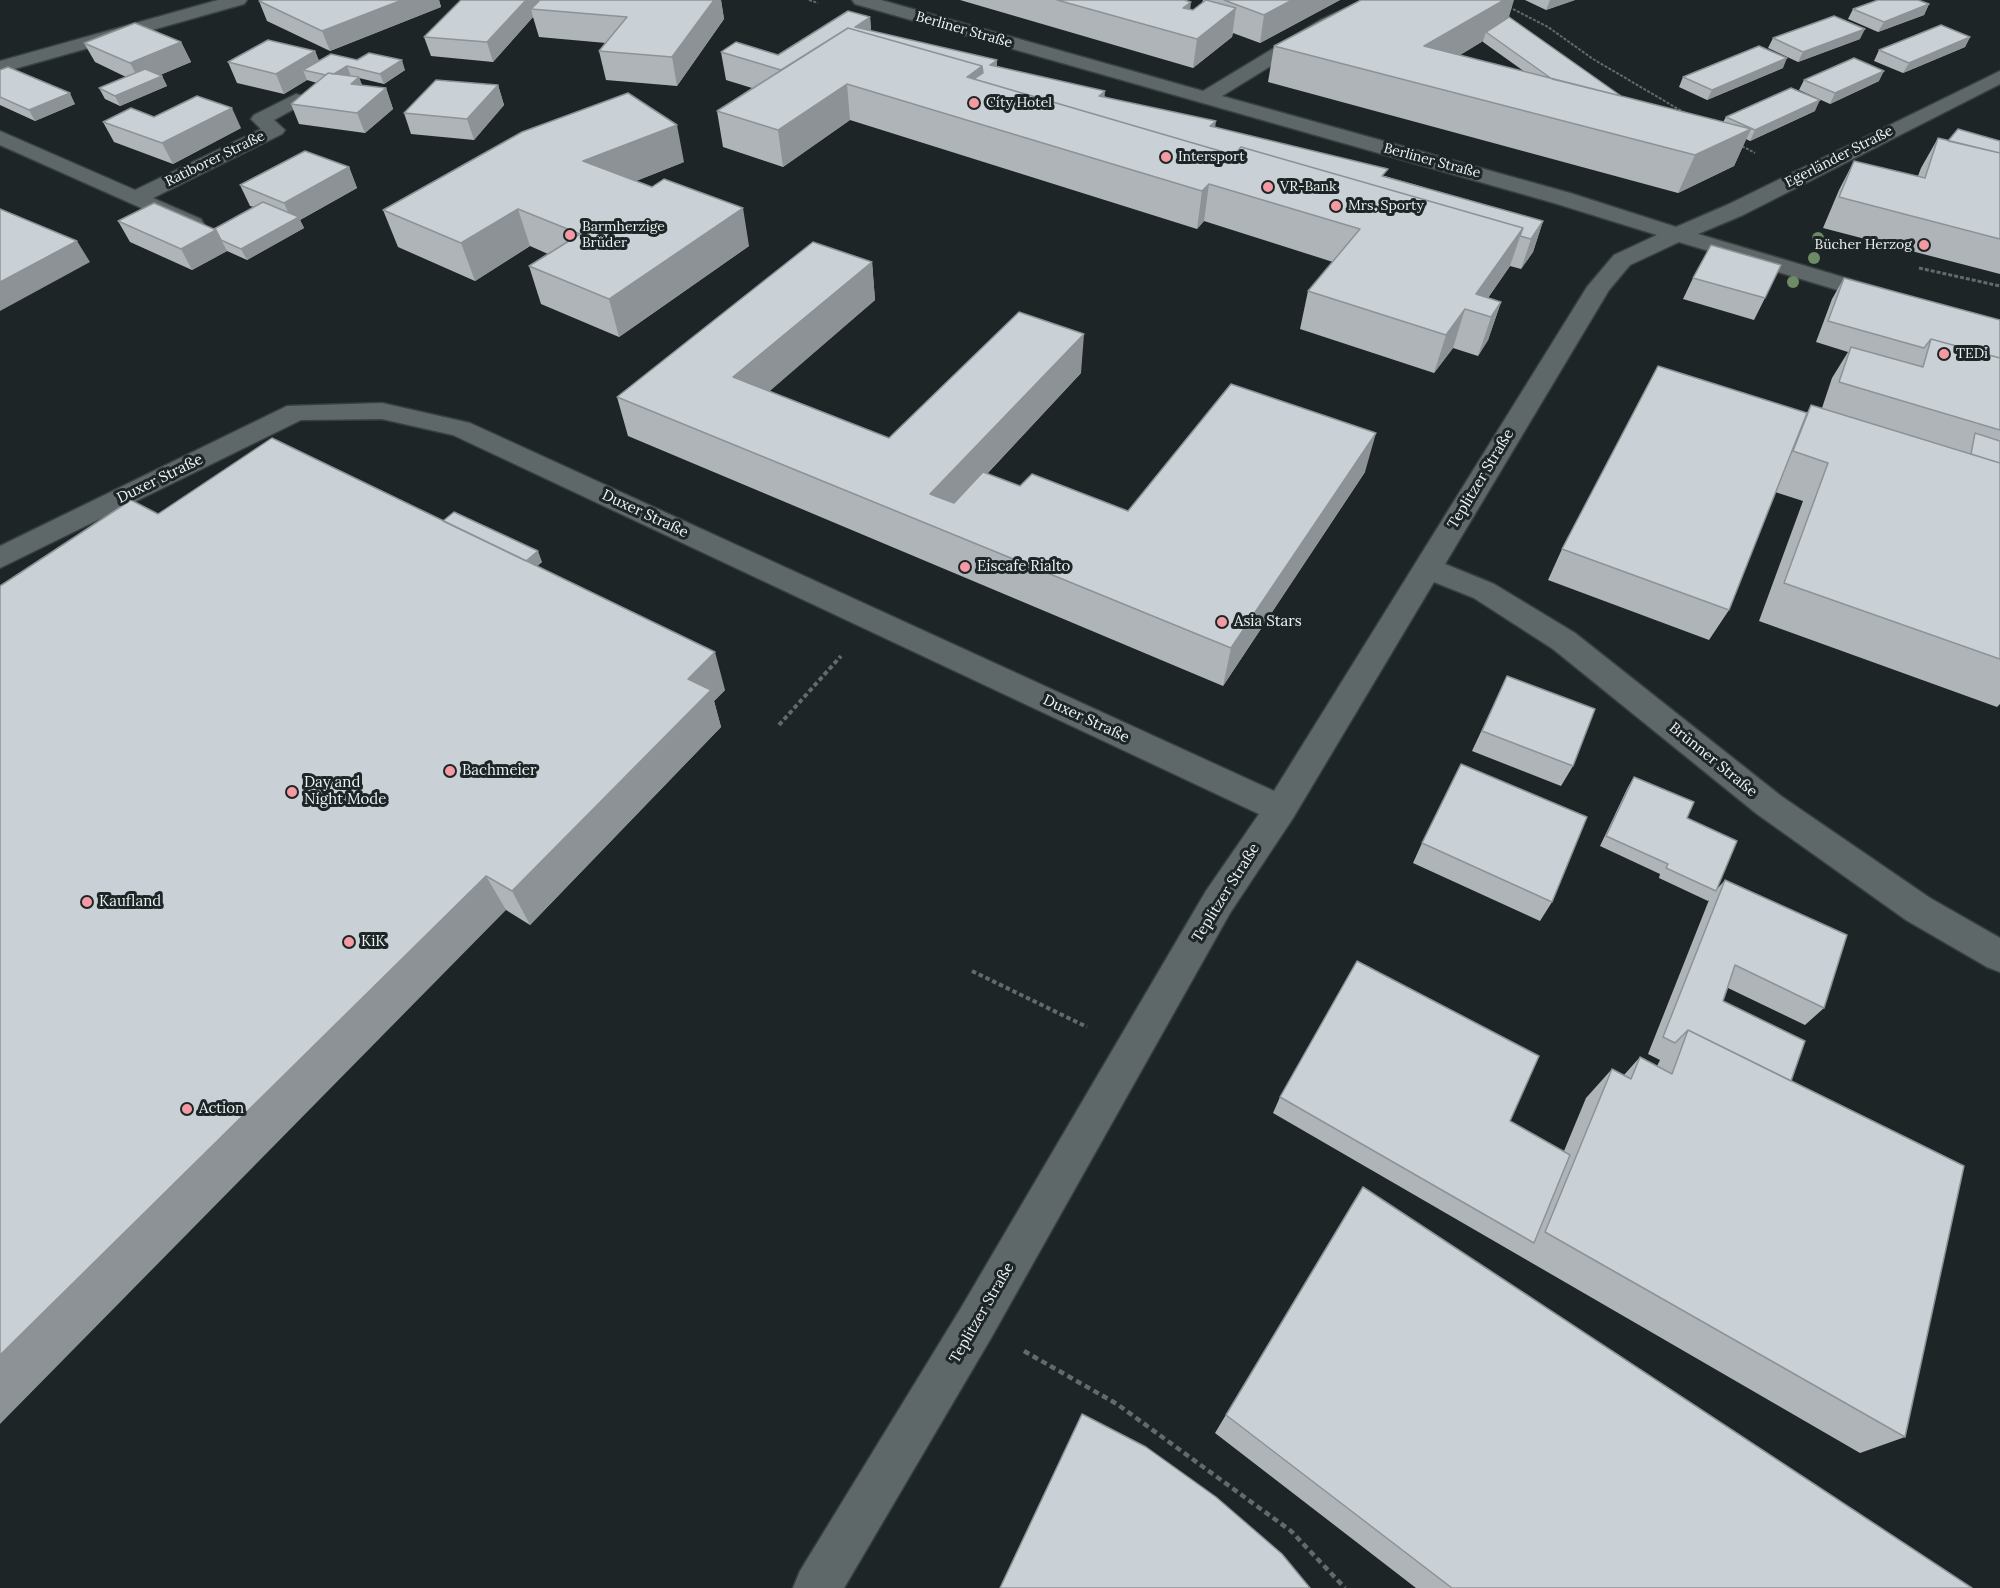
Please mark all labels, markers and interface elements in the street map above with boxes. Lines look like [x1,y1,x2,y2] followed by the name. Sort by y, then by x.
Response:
[914,8,1014,52] street label: Berliner Straße
[986,95,1052,111] place label: City Hotel
[967,96,981,110] marker: City Hotel
[1782,123,1896,191] street label: Egerländer Straße
[163,128,267,190] street label: Ratiborer Straße
[1382,140,1482,182] street label: Berliner Straße
[1178,149,1245,165] place label: Intersport
[1159,150,1173,164] marker: Intersport
[1280,179,1337,195] place label: VR-Bank
[1261,180,1275,194] marker: VR-Bank
[1348,198,1424,214] place label: Mrs. Sporty
[1329,199,1343,213] marker: Mrs. Sporty
[582,219,665,252] place label: Barmherzige Brüder
[563,228,577,242] marker: Barmherzige Brüder
[1815,237,1912,253] place label: Bücher Herzog
[1917,238,1931,252] marker: Bücher Herzog
[1956,346,1988,362] place label: TEDi
[1937,347,1951,361] marker: TEDi
[1444,426,1518,532] street label: Teplitzer Straße
[114,450,206,508] street label: Duxer Straße
[599,486,691,542] street label: Duxer Straße
[977,558,1070,576] place label: Eiscafe Rialto
[958,560,972,574] marker: Eiscafe Rialto
[1234,613,1302,631] place label: Asia Stars
[1215,615,1229,629] marker: Asia Stars
[1040,691,1132,747] street label: Duxer Straße
[1665,719,1761,801] street label: Brünner Straße
[462,762,536,780] place label: Bachmeier
[443,764,457,778] marker: Bachmeier
[304,774,386,809] place label: Day and Night Mode
[285,785,299,799] marker: Day and Night Mode
[1188,840,1264,946] street label: Teplitzer Straße
[99,893,161,911] place label: Kaufland
[80,895,94,909] marker: Kaufland
[361,933,386,951] place label: KiK
[342,935,356,949] marker: KiK
[199,1100,244,1118] place label: Action
[180,1102,194,1116] marker: Action
[946,1260,1018,1366] street label: Teplitzer Straße

